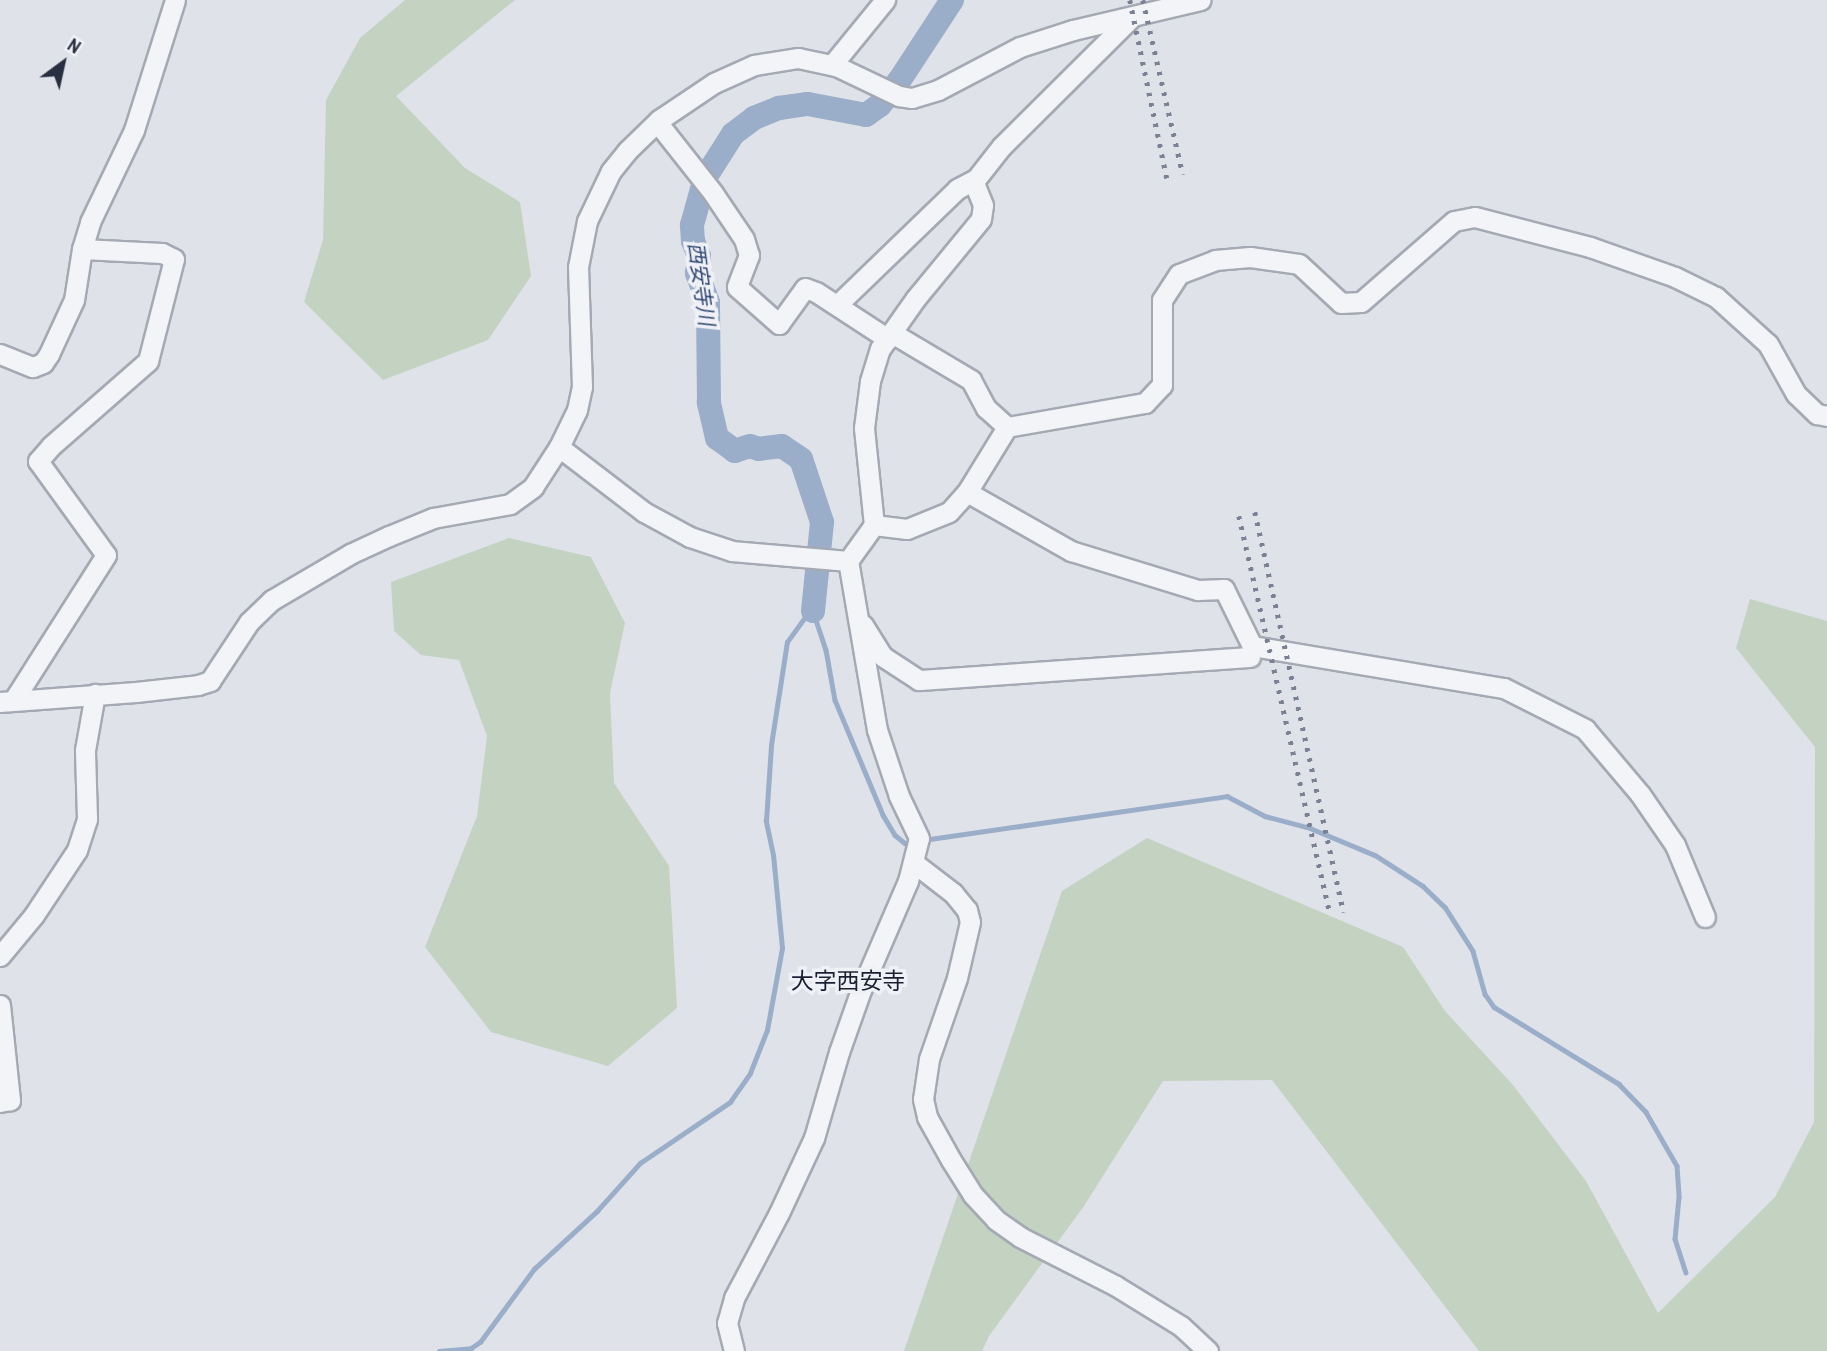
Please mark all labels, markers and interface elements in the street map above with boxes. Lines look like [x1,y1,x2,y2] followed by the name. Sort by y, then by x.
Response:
[28,28,98,98] north arrow
[63,31,86,59] text: N
[683,241,719,327] water label: 西安寺川
[791,967,905,995] district label: 大字西安寺

